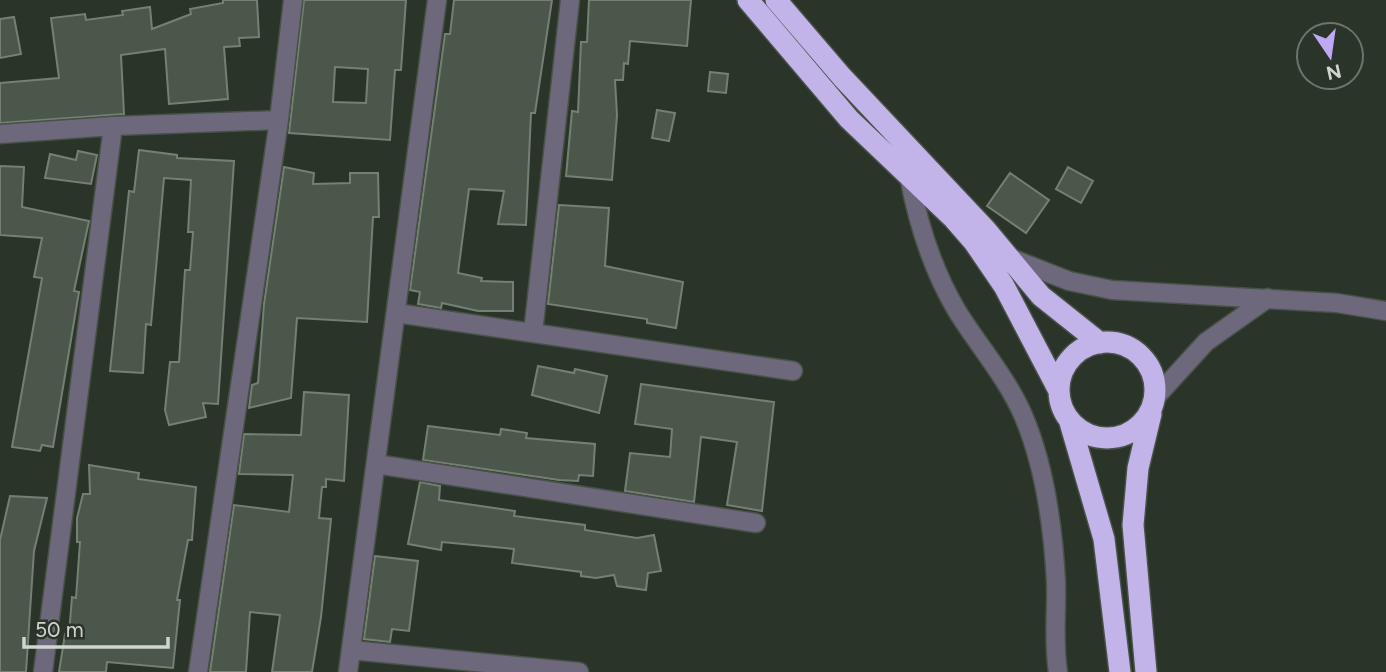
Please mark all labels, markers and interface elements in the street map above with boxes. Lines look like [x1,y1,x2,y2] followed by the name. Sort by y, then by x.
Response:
[1295,21,1365,91] north arrow
[1324,59,1343,85] text: N
[24,606,168,650] scale bar
[35,617,84,642] text: 50 m

